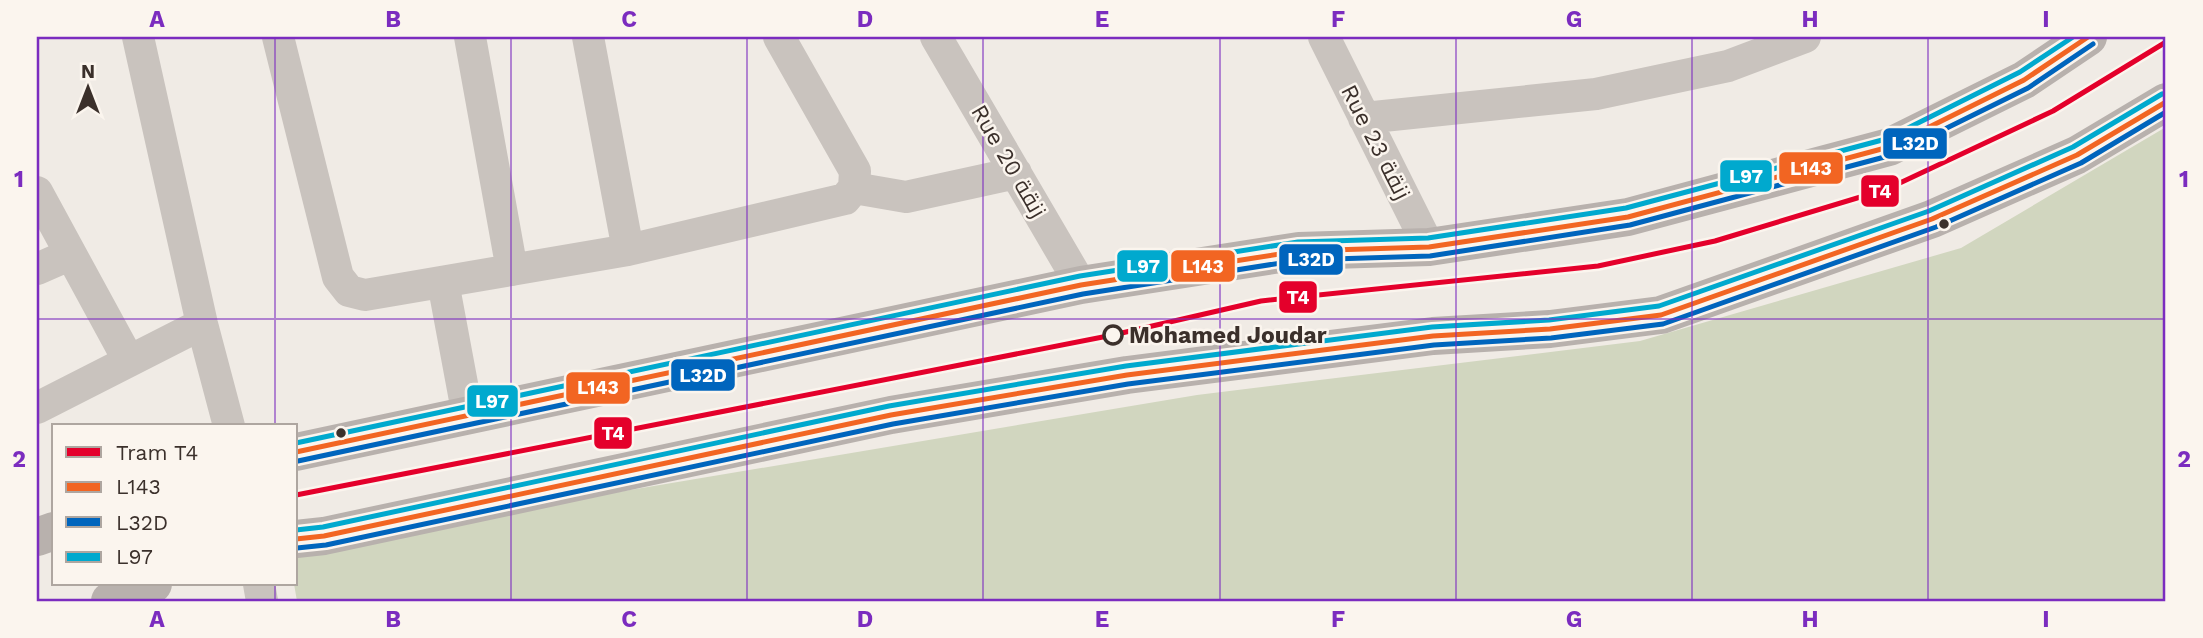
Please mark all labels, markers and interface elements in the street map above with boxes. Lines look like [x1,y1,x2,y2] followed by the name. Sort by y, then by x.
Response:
[149,6,165,33] text: A
[385,6,401,33] text: B
[621,6,637,33] text: C
[857,6,873,33] text: D
[1095,6,1109,33] text: E
[1331,6,1345,33] text: F
[1566,6,1582,33] text: G
[1801,6,1819,33] text: H
[2042,6,2050,33] text: I
[52,52,122,122] north arrow
[81,60,95,83] text: N
[1335,80,1416,204] street label: Rue 23 زنقة
[965,100,1052,223] street label: Rue 20 زنقة
[1882,127,1948,160] line badge: L32D
[1891,132,1939,155] text: L32D
[1778,151,1844,185] line badge: L143
[1790,157,1832,180] text: L143
[1719,159,1773,193] line badge: L97
[1729,165,1763,188] text: L97
[14,166,24,193] text: 1
[2179,166,2189,193] text: 1
[1860,174,1900,208] line badge: T4
[1869,180,1891,203] text: T4
[1937,217,1951,231] unlabelled marker
[1278,243,1344,276] line badge: L32D
[1287,248,1335,271] text: L32D
[1116,249,1169,283] line badge: L97
[1170,249,1236,283] line badge: L143
[1126,255,1160,278] text: L97
[1182,255,1224,278] text: L143
[1278,280,1318,314] line badge: T4
[1287,286,1309,309] text: T4
[1129,322,1327,349] place label: Mohamed Joudar
[1103,325,1123,345] marker: Mohamed Joudar
[670,358,736,392] line badge: L32D
[679,364,727,387] text: L32D
[565,371,631,405] line badge: L143
[577,376,619,399] text: L143
[466,384,519,418] line badge: L97
[475,390,509,413] text: L97
[593,416,633,450] line badge: T4
[602,422,624,445] text: T4
[52,424,298,586] legend
[334,426,348,440] unlabelled marker
[116,440,198,465] text: Tram T4
[12,446,26,473] text: 2
[2177,446,2191,473] text: 2
[116,474,161,499] text: L143
[116,510,168,535] text: L32D
[116,544,153,569] text: L97
[149,606,165,633] text: A
[385,606,401,633] text: B
[621,606,637,633] text: C
[857,606,873,633] text: D
[1095,606,1109,633] text: E
[1331,606,1345,633] text: F
[1566,606,1582,633] text: G
[1801,606,1819,633] text: H
[2042,606,2050,633] text: I

